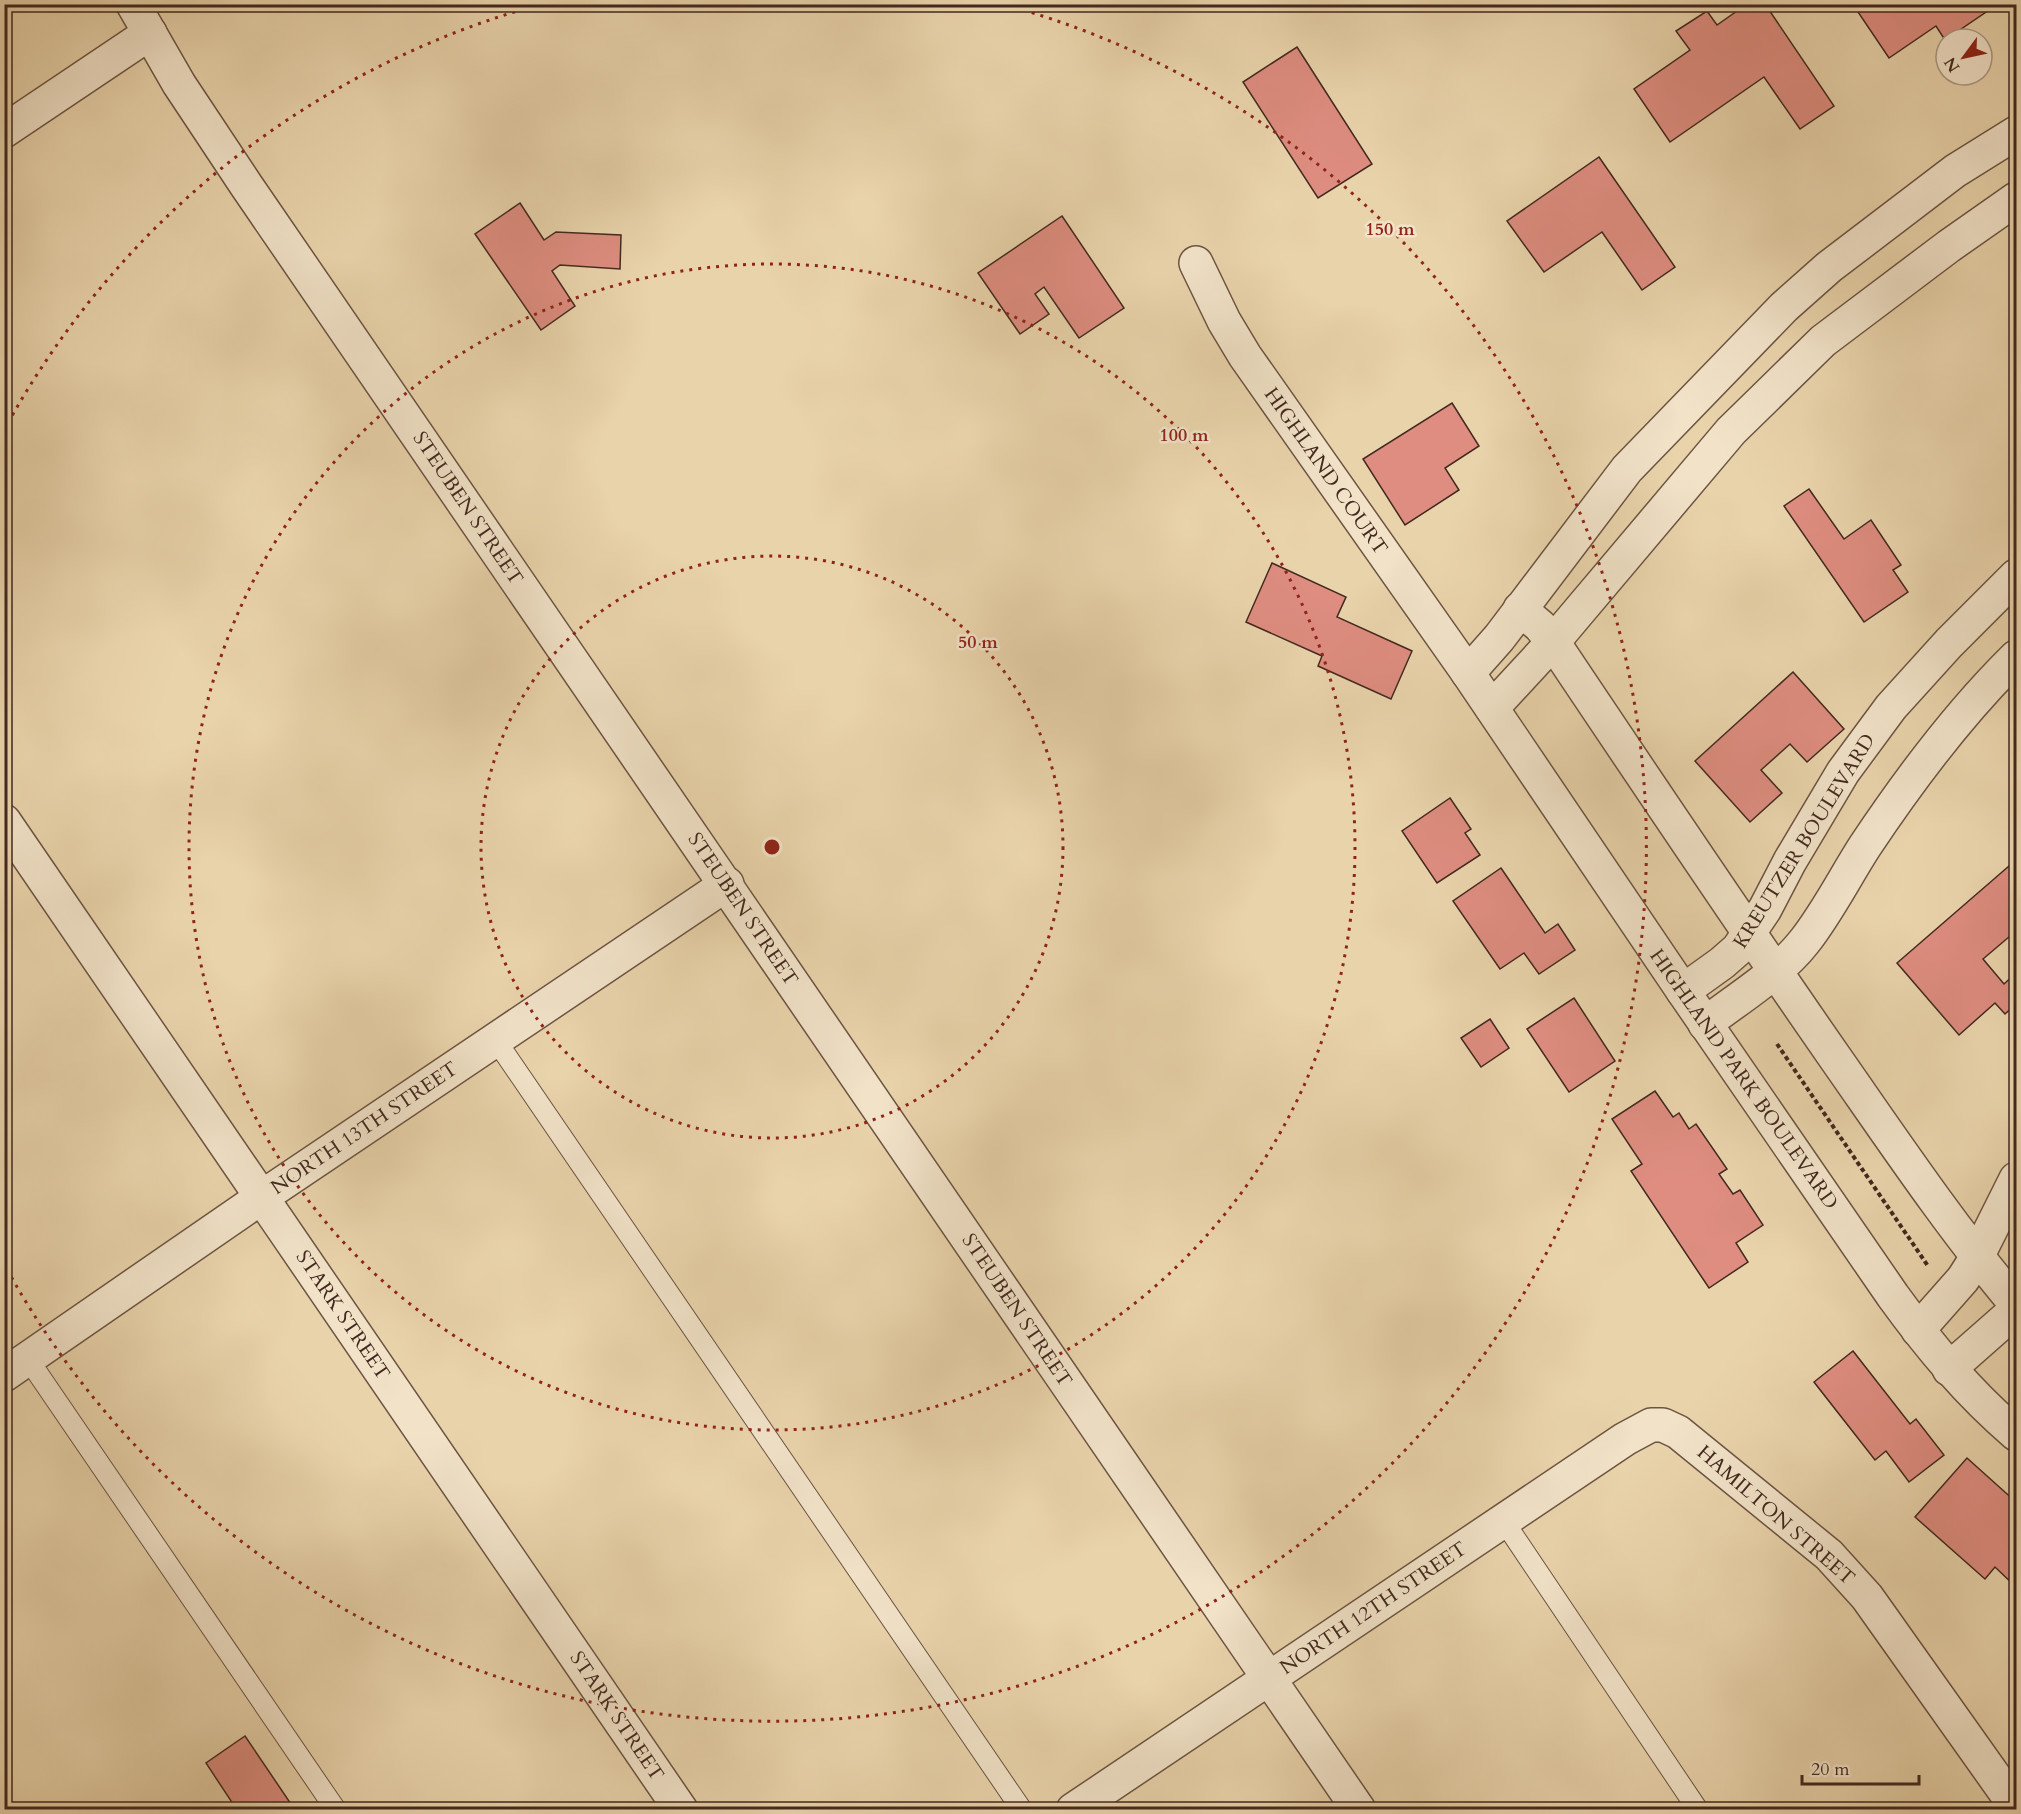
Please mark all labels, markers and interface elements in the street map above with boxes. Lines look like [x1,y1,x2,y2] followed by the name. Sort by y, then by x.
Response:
[1934,27,1994,87] north arrow
[1939,53,1965,76] text: N
[1365,217,1415,242] text: 150 m
[1258,382,1394,560] street label: HIGHLAND COURT
[1159,423,1209,448] text: 100 m
[407,426,530,590] street label: STEUBEN STREET
[958,630,998,655] text: 50 m
[1727,728,1881,954] street label: KREUTZER BOULEVARD
[682,827,805,991] street label: STEUBEN STREET
[762,837,782,857] centre of rings
[1643,943,1845,1215] street label: HIGHLAND PARK BOULEVARD
[265,1055,463,1201] street label: NORTH 13TH STREET
[956,1228,1079,1392] street label: STEUBEN STREET
[290,1245,397,1385] street label: STARK STREET
[1691,1439,1861,1591] street label: HAMILTON STREET
[1274,1535,1472,1681] street label: NORTH 12TH STREET
[564,1646,671,1786] street label: STARK STREET
[1802,1748,1919,1786] scale bar
[1811,1757,1850,1782] text: 20 m

